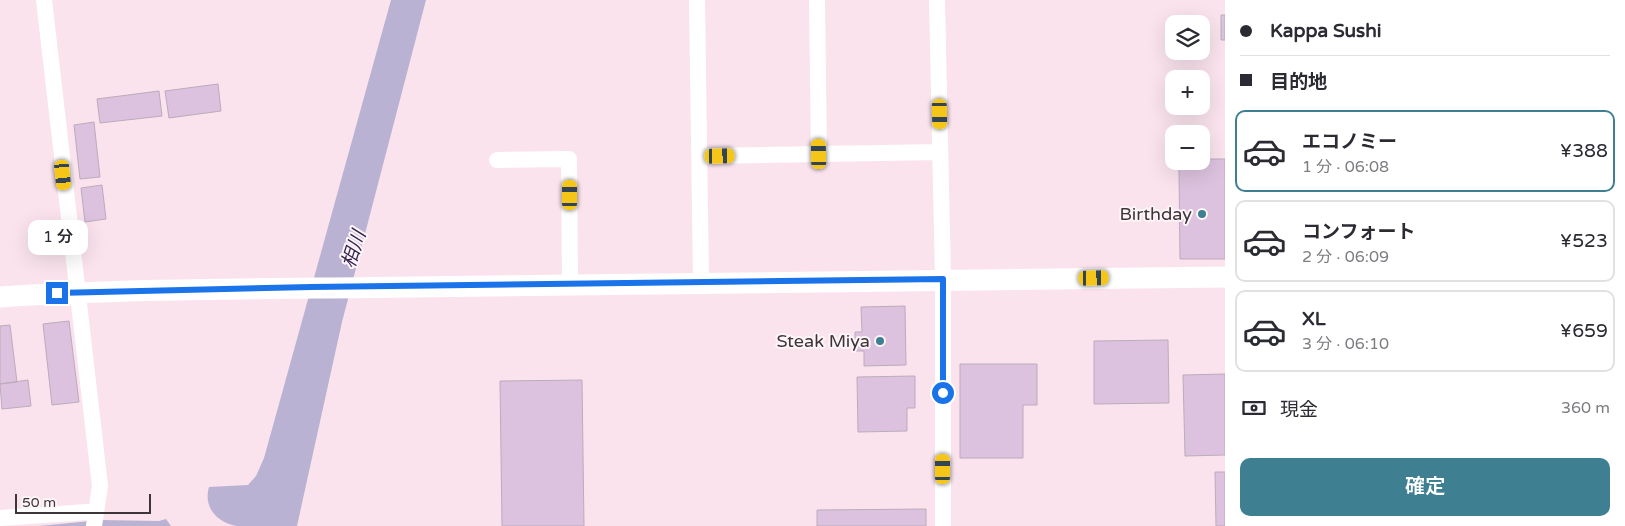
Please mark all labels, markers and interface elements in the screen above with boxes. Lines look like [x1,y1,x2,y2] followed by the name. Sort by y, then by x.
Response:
[1165,15,1210,170] map controls
[1165,15,1210,60] button: layers
[1270,20,1382,42] text: Kappa Sushi
[1165,70,1210,115] button: +
[1270,71,1327,93] text: 目的地
[932,99,947,129] car
[1165,125,1210,170] button: −
[1242,129,1287,174] icon: car
[1302,131,1397,153] text: エコノミー
[811,139,826,169] car
[1560,140,1608,162] text: ¥388
[704,148,735,164] car
[1302,157,1389,177] text: 1 分 · 06:08
[53,159,72,191] car
[562,180,577,210] car
[1119,203,1192,225] place label: Birthday
[1196,208,1208,220] marker: Birthday
[1242,219,1287,264] icon: car
[27,220,87,256] callout: 1 分
[1302,221,1415,243] text: コンフォート
[338,226,371,271] water label: 相川
[43,227,73,247] text: 1 分
[1560,230,1608,252] text: ¥523
[1302,247,1389,267] text: 2 分 · 06:09
[1078,270,1109,286] car
[46,282,68,304] route end
[1302,308,1326,330] text: XL
[1242,309,1287,354] icon: car
[1560,320,1608,342] text: ¥659
[776,330,870,352] place label: Steak Miya
[1302,334,1389,354] text: 3 分 · 06:10
[874,335,886,347] marker: Steak Miya
[932,382,954,404] route start
[1240,394,1268,422] icon: cash
[1561,398,1610,418] text: 360 m
[1280,399,1318,421] text: 現金
[935,454,950,484] car
[1240,458,1610,516] button: 確定
[15,491,151,514] scale bar
[22,494,56,511] text: 50 m

